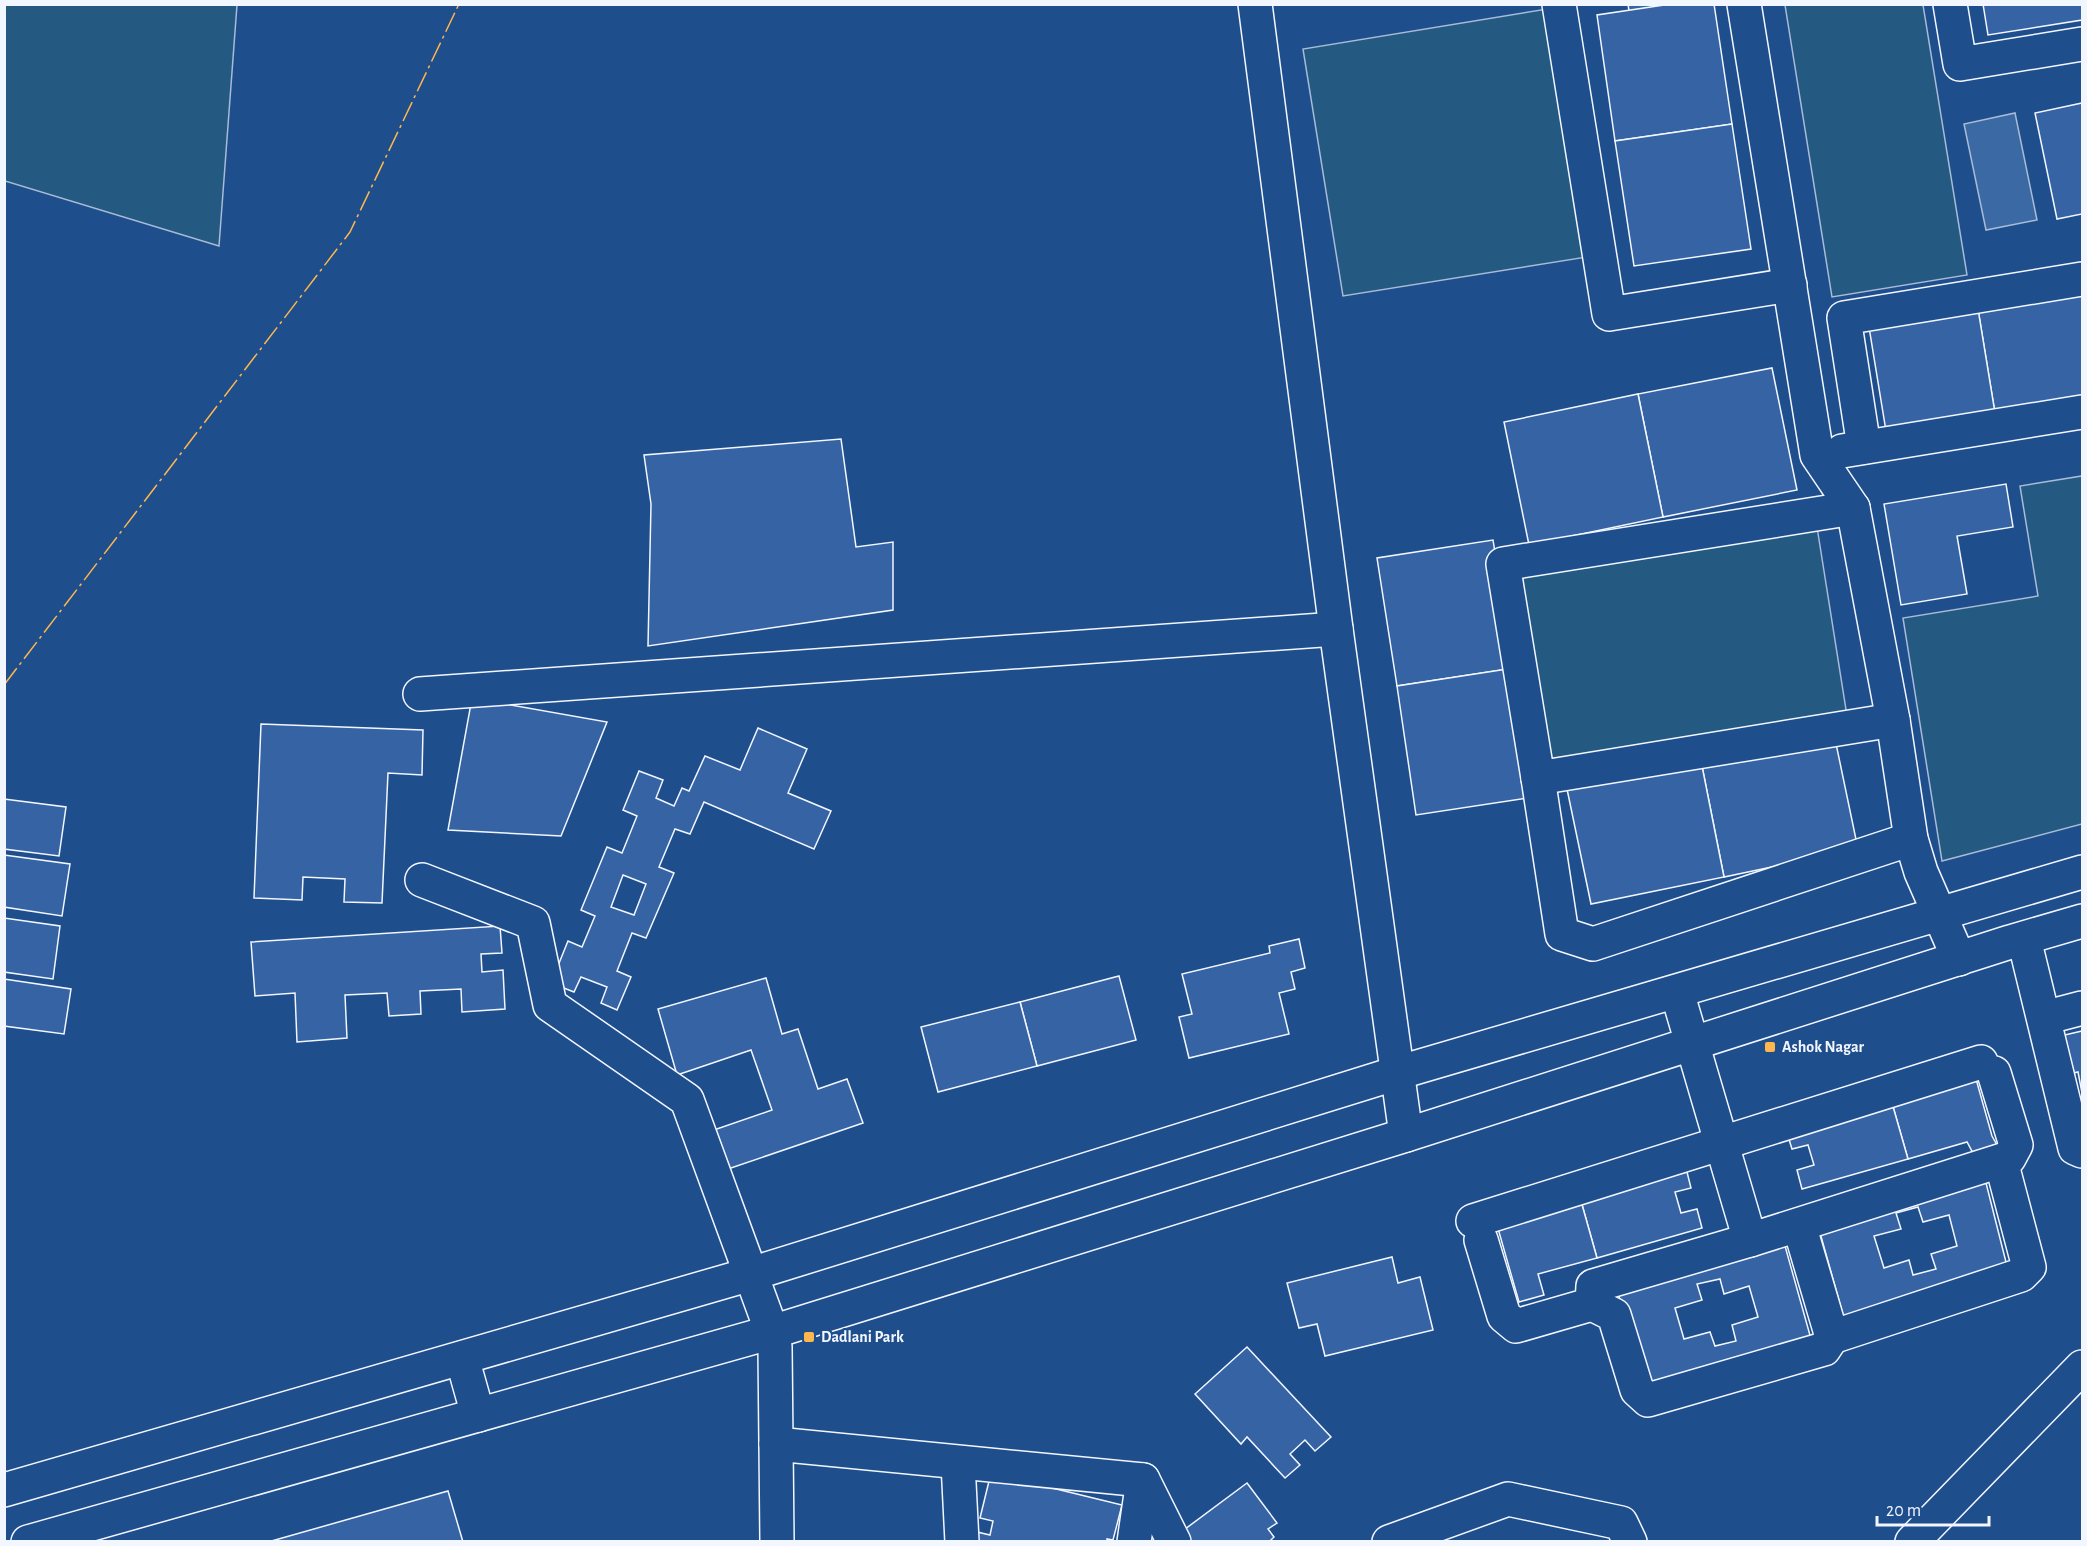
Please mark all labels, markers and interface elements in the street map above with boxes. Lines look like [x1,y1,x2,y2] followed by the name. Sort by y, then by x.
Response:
[1782,1039,1864,1055] place label: Ashok Nagar
[1763,1040,1777,1054] marker: Ashok Nagar
[821,1329,904,1345] place label: Dadlani Park
[802,1330,816,1344] marker: Dadlani Park
[1877,1489,1990,1527] scale bar
[1886,1502,1921,1520] text: 20 m

